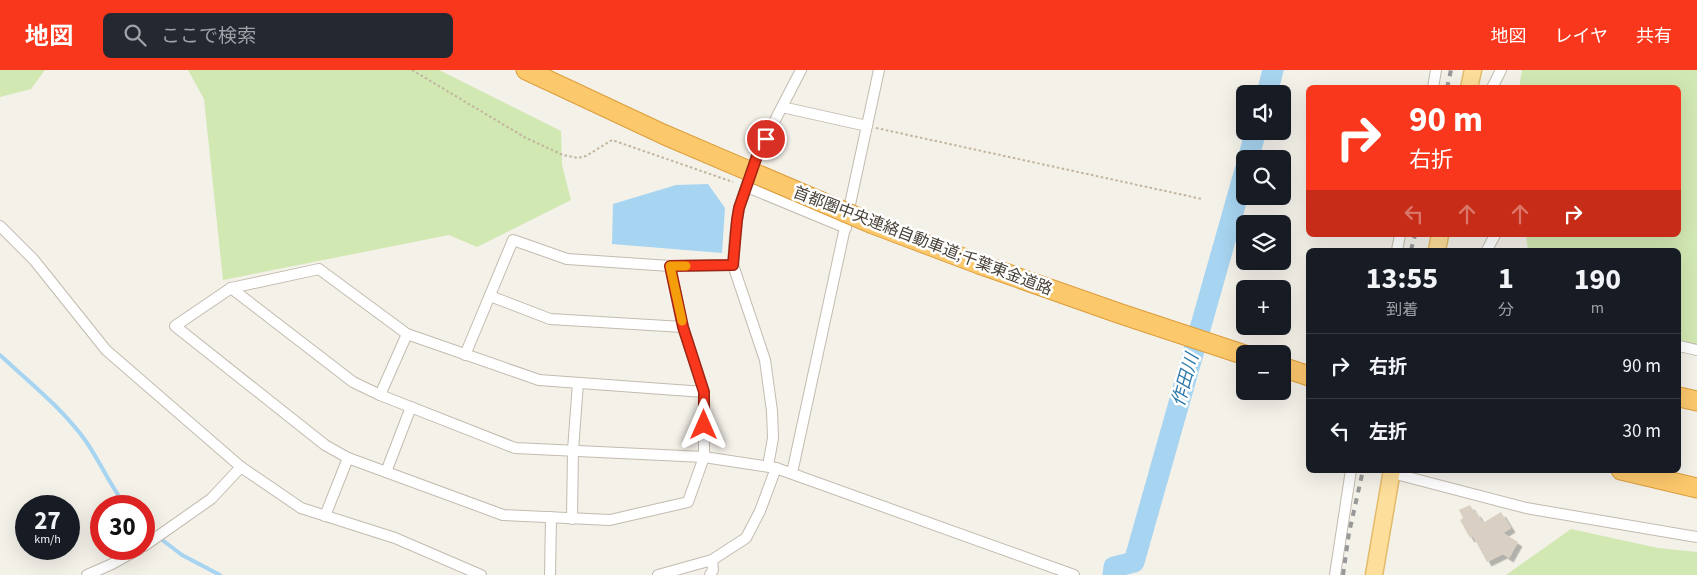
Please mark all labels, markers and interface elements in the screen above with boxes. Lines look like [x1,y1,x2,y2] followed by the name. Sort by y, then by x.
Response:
[103,13,453,58] search box
[25,19,73,54] text: 地図
[121,21,149,49] icon: search
[161,23,256,50] text: ここで検索
[1491,24,1527,49] text: 地図
[1555,24,1608,49] text: レイヤ
[1636,24,1672,49] text: 共有
[1236,85,1291,400] map controls
[1236,85,1291,140] button: sound
[1409,95,1483,145] text: 90 m
[1326,105,1391,170] icon: right
[745,118,787,160] pin
[752,125,780,153] icon: arrive
[1409,144,1453,176] text: 右折
[1236,150,1291,205] button: search
[790,181,1055,301] street label: 首都圏中央連絡自動車道;千葉東金道路
[1400,200,1428,228] icon: left
[1453,200,1481,228] icon: ahead
[1506,200,1534,228] icon: ahead
[1559,200,1587,228] icon: right
[1236,215,1291,270] button: layers
[1366,257,1438,300] text: 13:55
[1498,257,1514,300] text: 1
[1574,258,1621,301] text: 190
[1236,280,1291,335] button: +
[1591,297,1604,319] text: m
[1386,299,1418,321] text: 到着
[1498,299,1514,321] text: 分
[1236,345,1291,400] button: −
[1166,349,1205,410] water label: 作田川
[1326,352,1354,380] icon: right
[1623,353,1661,380] text: 90 m
[1369,354,1407,381] text: 右折
[677,398,729,450] position arrow
[1326,417,1354,445] icon: left
[1623,418,1661,445] text: 30 m
[1369,419,1407,446] text: 左折
[90,495,155,560] speed limit sign: 30
[34,503,61,539] text: 27
[34,531,61,548] text: km/h

